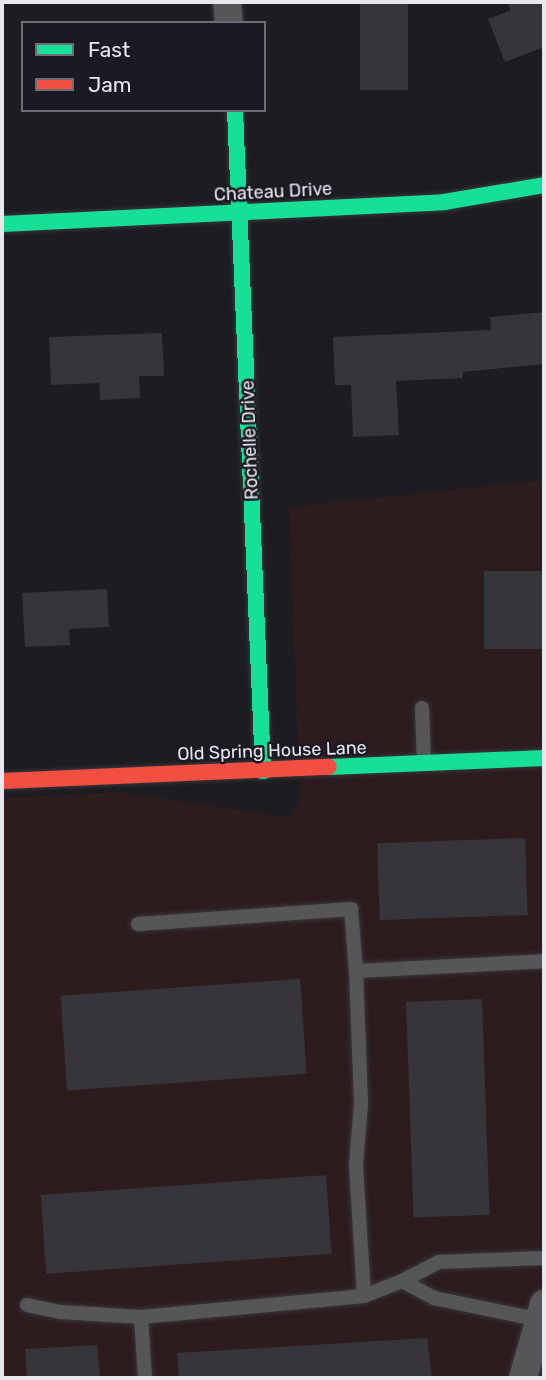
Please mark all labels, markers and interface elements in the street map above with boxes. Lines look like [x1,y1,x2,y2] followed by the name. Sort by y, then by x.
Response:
[21,21,266,112] legend
[88,37,130,62] text: Fast
[88,72,132,97] text: Jam
[213,178,333,206] street label: Chateau Drive
[237,380,263,500] street label: Rochelle Drive
[177,737,367,765] street label: Old Spring House Lane

